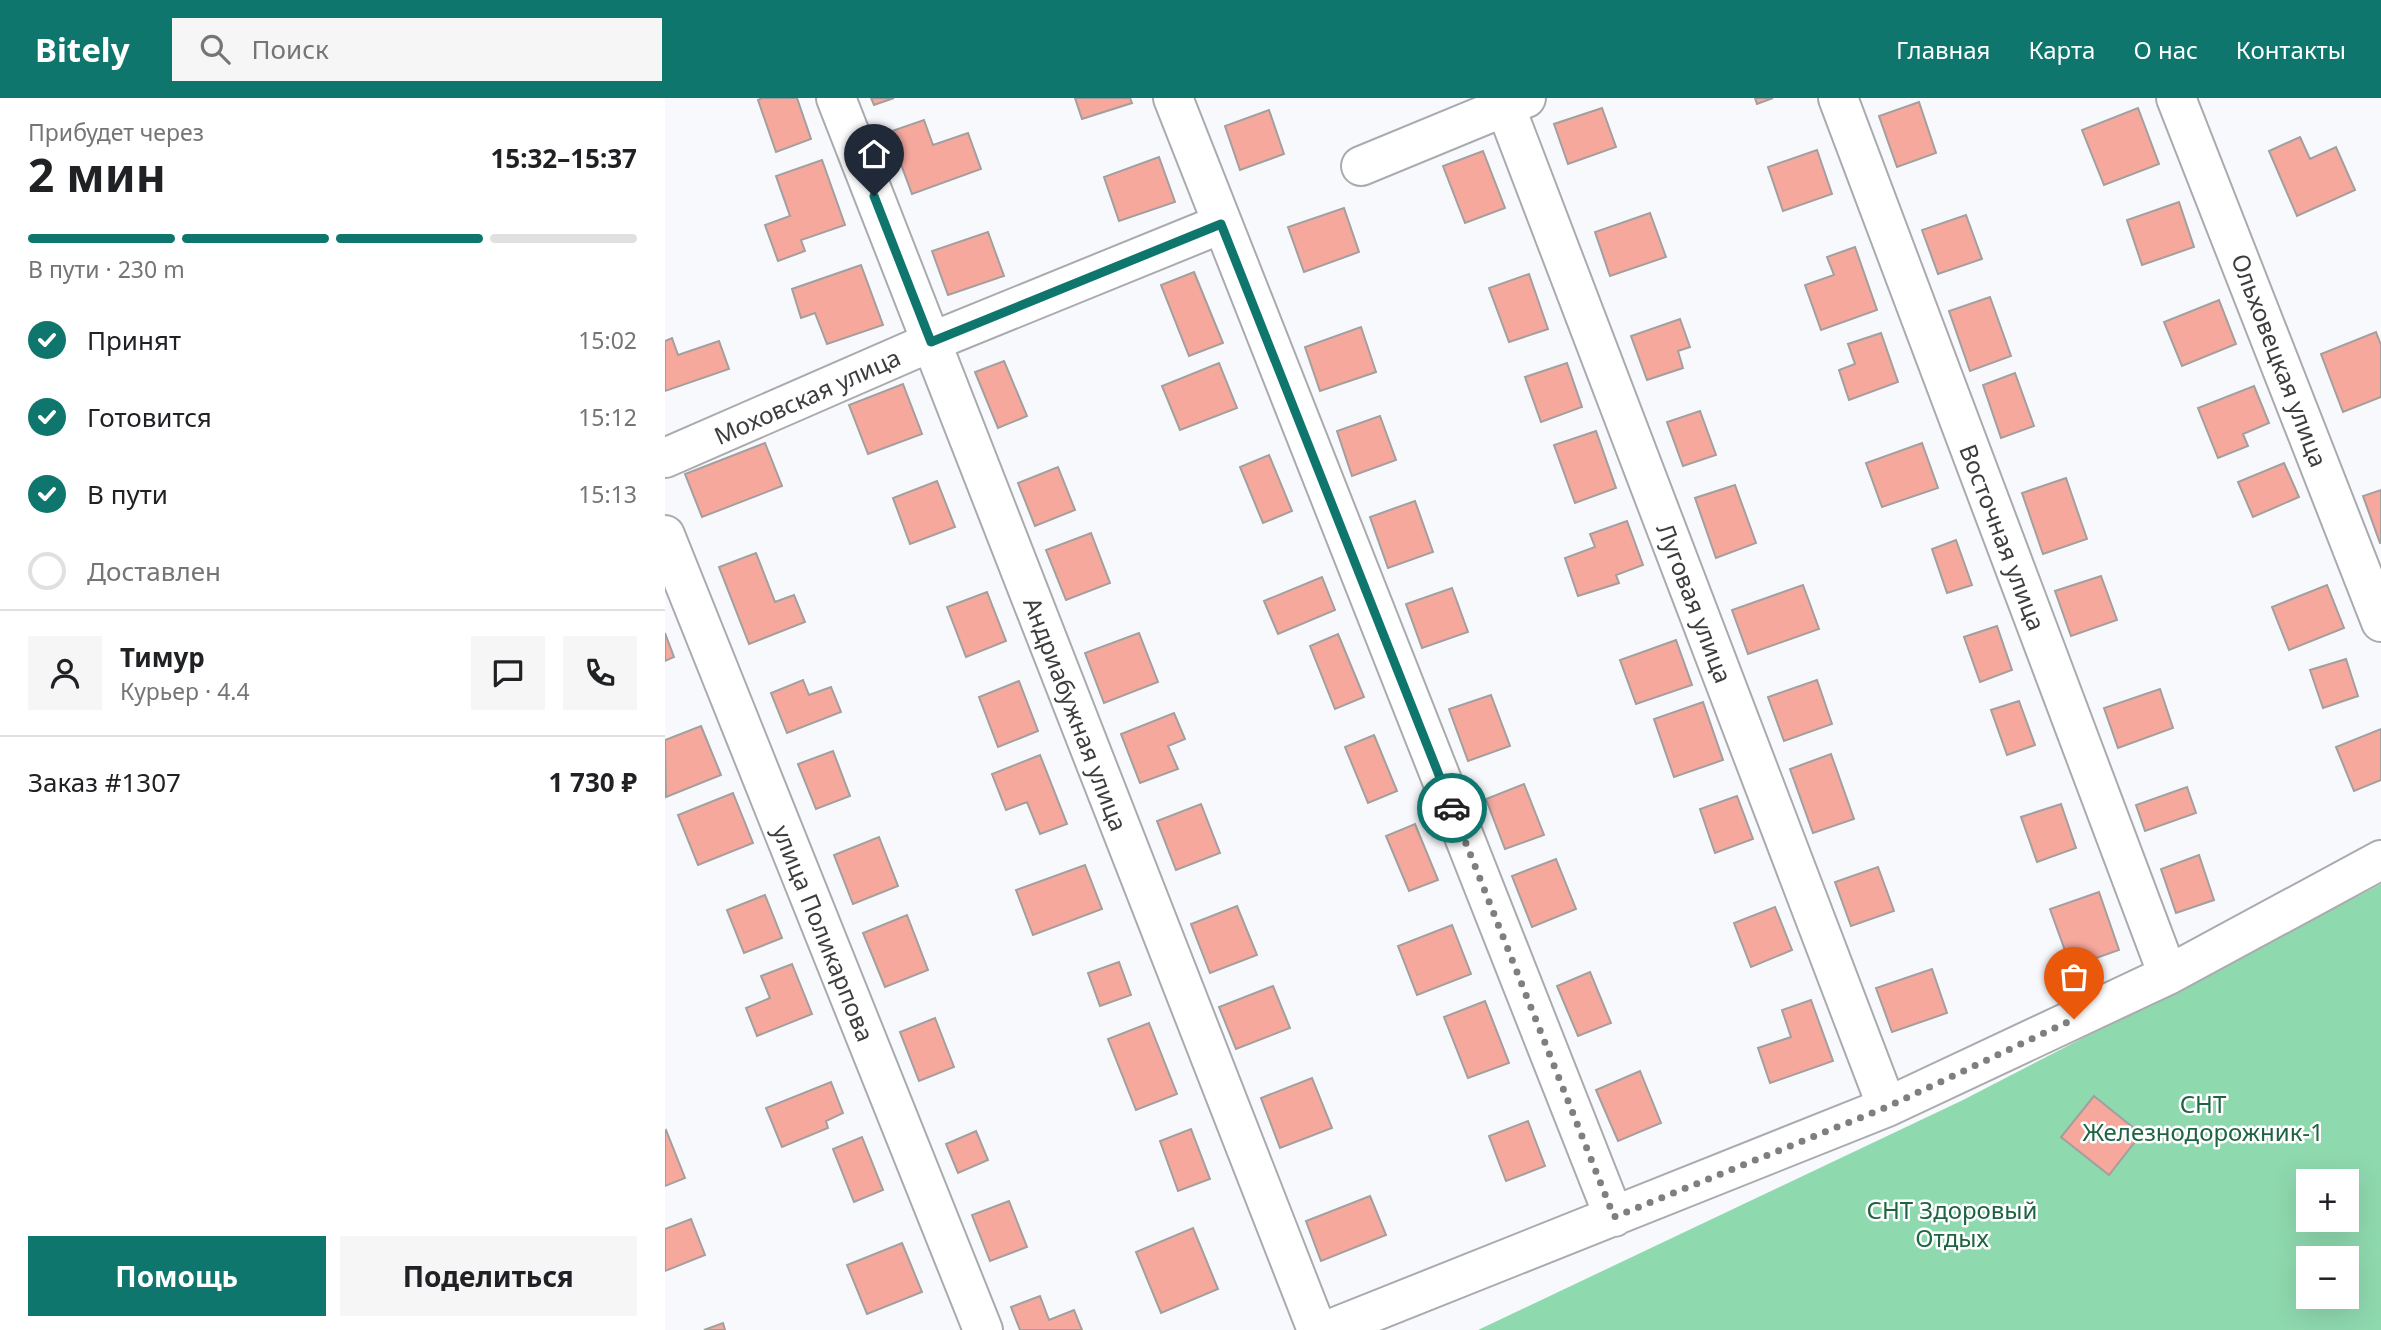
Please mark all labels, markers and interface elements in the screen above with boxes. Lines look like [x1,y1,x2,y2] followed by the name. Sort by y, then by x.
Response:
[172,18,662,81] search box
[35,27,130,72] text: Bitely
[196,30,234,68] icon: search
[252,31,329,67] text: Поиск
[1896,33,1990,66] text: Главная
[2028,33,2095,66] text: Карта
[2133,33,2198,66] text: О нас
[2236,33,2346,66] text: Контакты
[28,116,204,148] text: Прибудет через
[844,124,904,196] pin
[855,135,893,173] icon: home
[490,140,637,176] text: 15:32–15:37
[28,143,166,205] text: 2 мин
[2224,249,2336,471] street label: Ольховецкая улица
[28,253,185,285] text: В пути · 230 m
[28,321,66,359] icon: check
[87,322,181,358] text: Принят
[578,324,637,356] text: 15:02
[709,340,905,452] street label: Моховская улица
[28,398,66,436] icon: check
[87,399,212,435] text: Готовится
[578,401,637,433] text: 15:12
[1952,439,2054,635] street label: Восточная улица
[28,475,66,513] icon: check
[87,476,168,512] text: В пути
[578,478,637,510] text: 15:13
[1649,518,1741,688] street label: Луговая улица
[87,553,221,589] text: Доставлен
[1016,592,1136,836] street label: Андриабужная улица
[28,636,102,710] button: person
[471,636,545,710] button: chat
[563,636,637,710] button: phone
[120,639,205,675] text: Тимур
[120,675,250,707] text: Курьер · 4.4
[28,764,181,800] text: Заказ #1307
[548,764,637,800] text: 1 730 ₽
[1417,773,1487,843] courier
[1433,789,1471,827] icon: car
[765,820,883,1046] street label: улица Поликарпова
[2044,947,2104,1019] pin
[2055,958,2093,996] icon: bag
[2082,1087,2324,1148] park label: СНТ Железнодорожник-1
[2296,1169,2359,1309] map controls
[2296,1169,2359,1232] button: +
[1867,1193,2037,1254] park label: СНТ Здоровый Отдых
[28,1236,326,1316] button: Помощь
[340,1236,637,1316] button: Поделиться
[2296,1246,2359,1309] button: −

